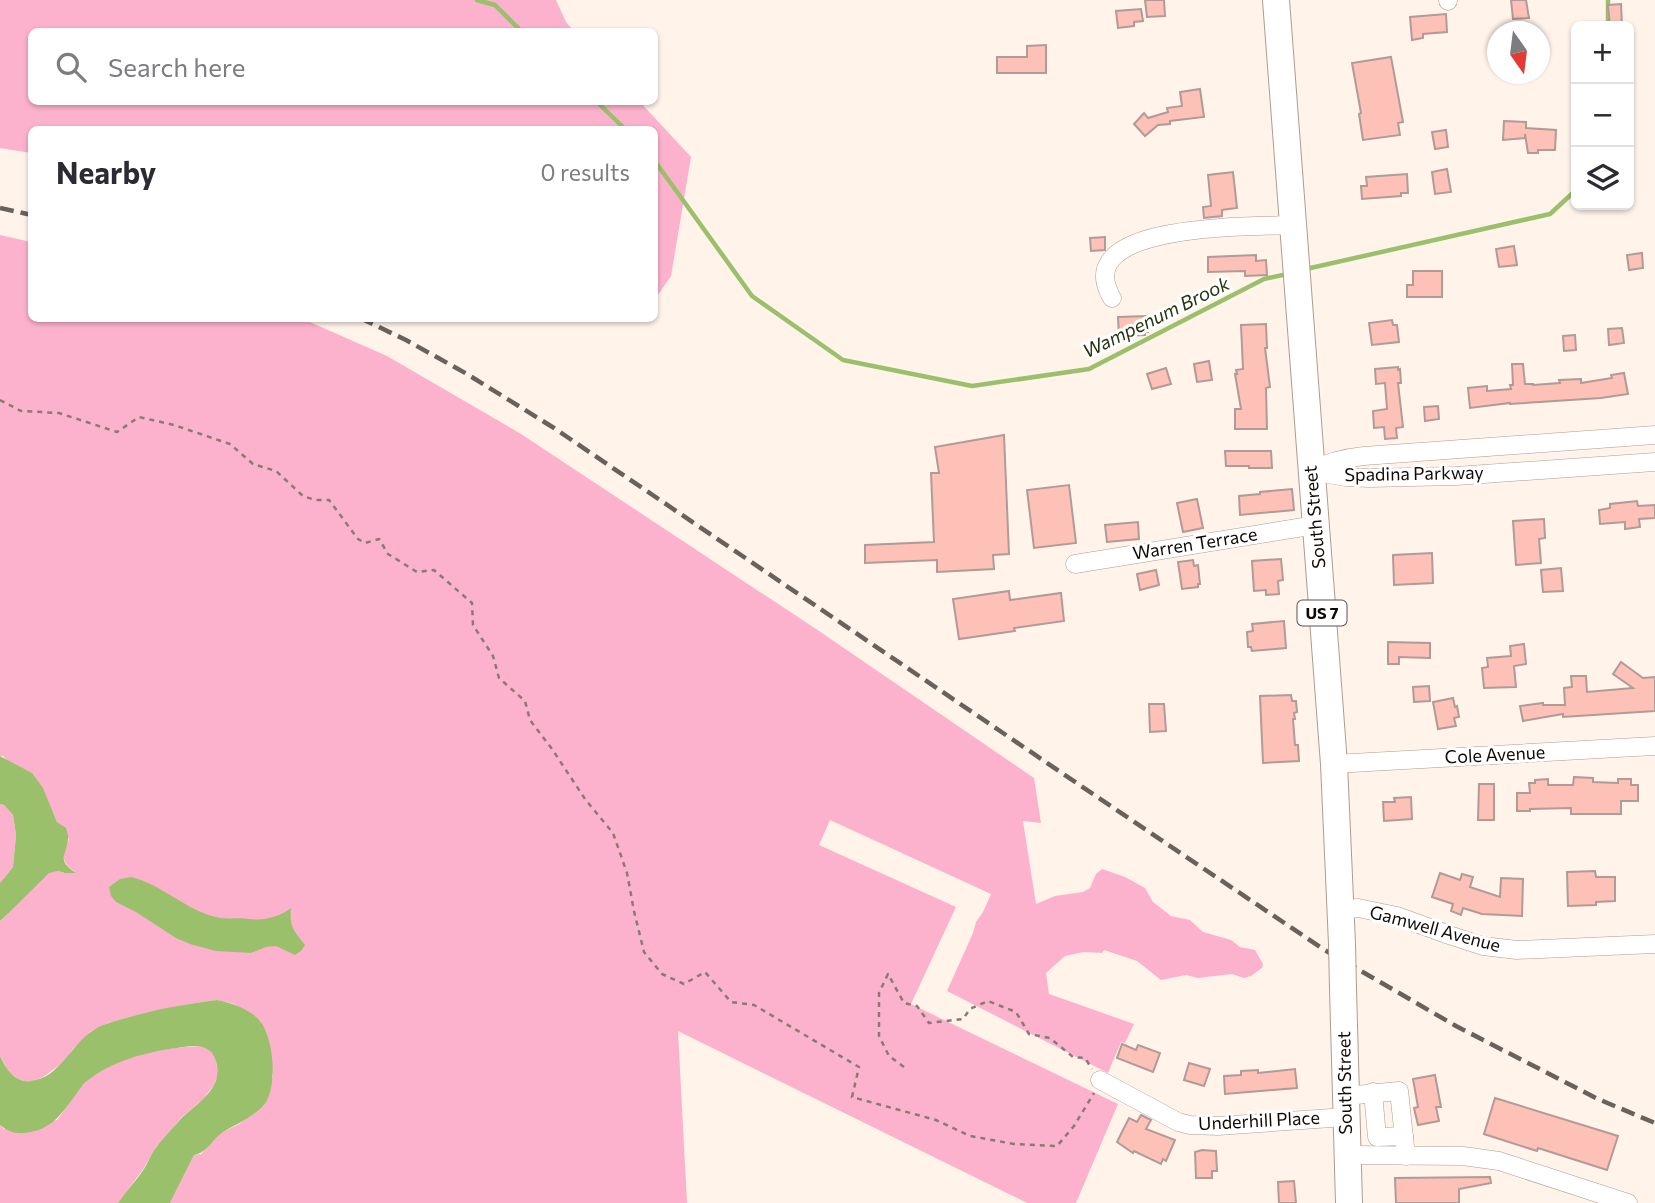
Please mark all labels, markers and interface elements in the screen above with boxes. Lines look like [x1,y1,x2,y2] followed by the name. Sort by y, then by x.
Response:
[1487,21,1550,84] north arrow
[1571,21,1634,210] map controls
[1571,21,1634,84] button: +
[28,28,658,105] search box
[52,48,90,86] icon: search
[108,51,246,82] text: Search here
[1571,84,1634,147] button: −
[1571,147,1634,210] button: layers
[56,153,156,190] text: Nearby
[541,158,630,186] text: 0 results
[1079,271,1234,362] water label: Wampenum Brook
[1344,461,1484,485] street label: Spadina Parkway
[1299,465,1329,570] street label: South Street
[1131,522,1259,564] street label: Warren Terrace
[1298,600,1346,626] road number: US 7
[1444,740,1546,768] street label: Cole Avenue
[1368,900,1503,956] street label: Gamwell Avenue
[1332,1031,1356,1135] street label: South Street
[1198,1106,1320,1134] street label: Underhill Place

